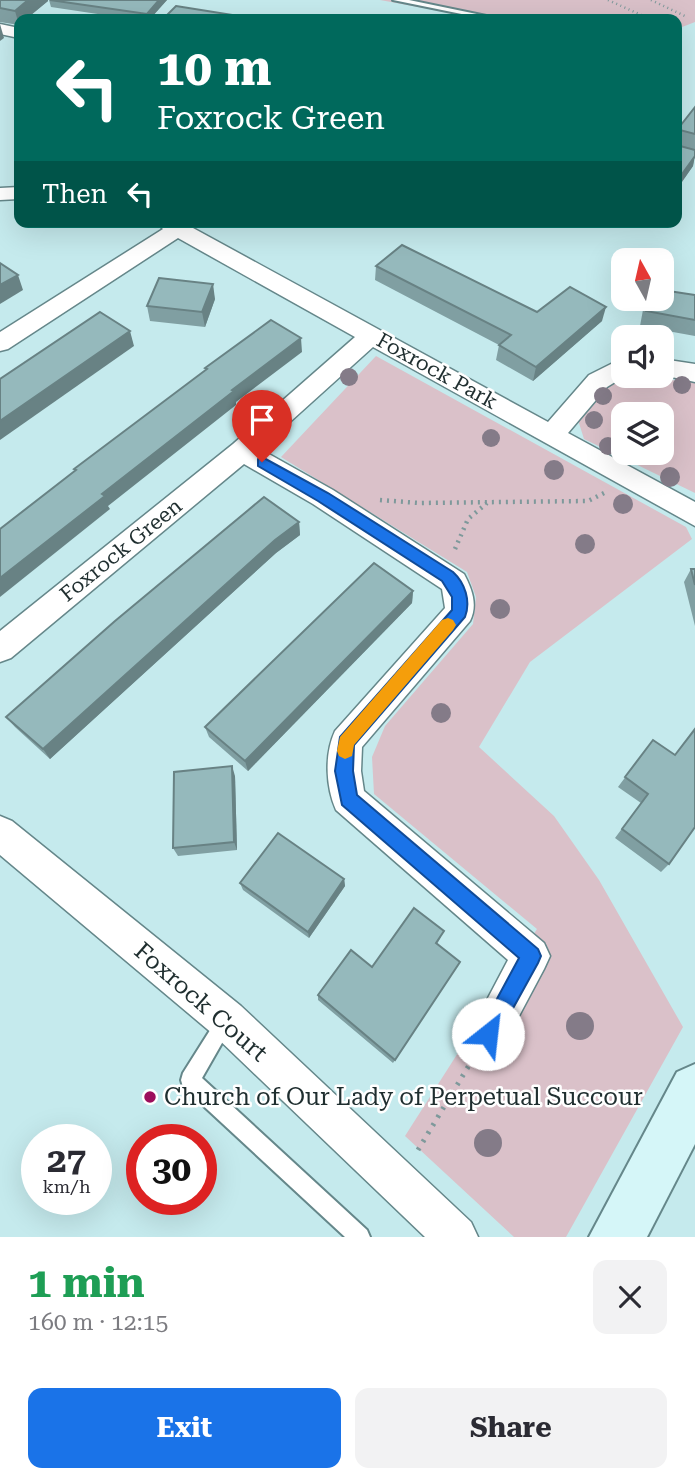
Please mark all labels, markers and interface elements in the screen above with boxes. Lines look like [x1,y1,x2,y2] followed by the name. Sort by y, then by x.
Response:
[157,40,272,97] text: 10 m
[42,42,133,133] icon: left
[157,99,385,137] text: Foxrock Green
[121,175,159,213] icon: left
[42,179,107,209] text: Then
[611,248,674,312] north arrow
[611,248,674,465] map controls
[611,325,674,388] button: sound
[372,328,502,414] street label: Foxrock Park
[232,390,292,462] pin
[243,401,281,439] icon: arrive
[611,402,674,465] button: layers
[55,493,187,606] street label: Foxrock Green
[129,937,273,1067] street label: Foxrock Court
[451,997,525,1071] position arrow
[164,1083,643,1111] place label: Church of Our Lady of Perpetual Succour
[142,1089,158,1105] marker: Church of Our Lady of Perpetual Succour
[126,1124,217,1215] speed limit sign: 30
[47,1140,86,1181] text: 27
[42,1176,91,1197] text: km/h
[28,1258,145,1307] text: 1 min
[593,1260,667,1334] button: close
[28,1309,168,1336] text: 160 m · 12:15
[28,1388,341,1468] button: Exit
[355,1388,667,1468] button: Share

